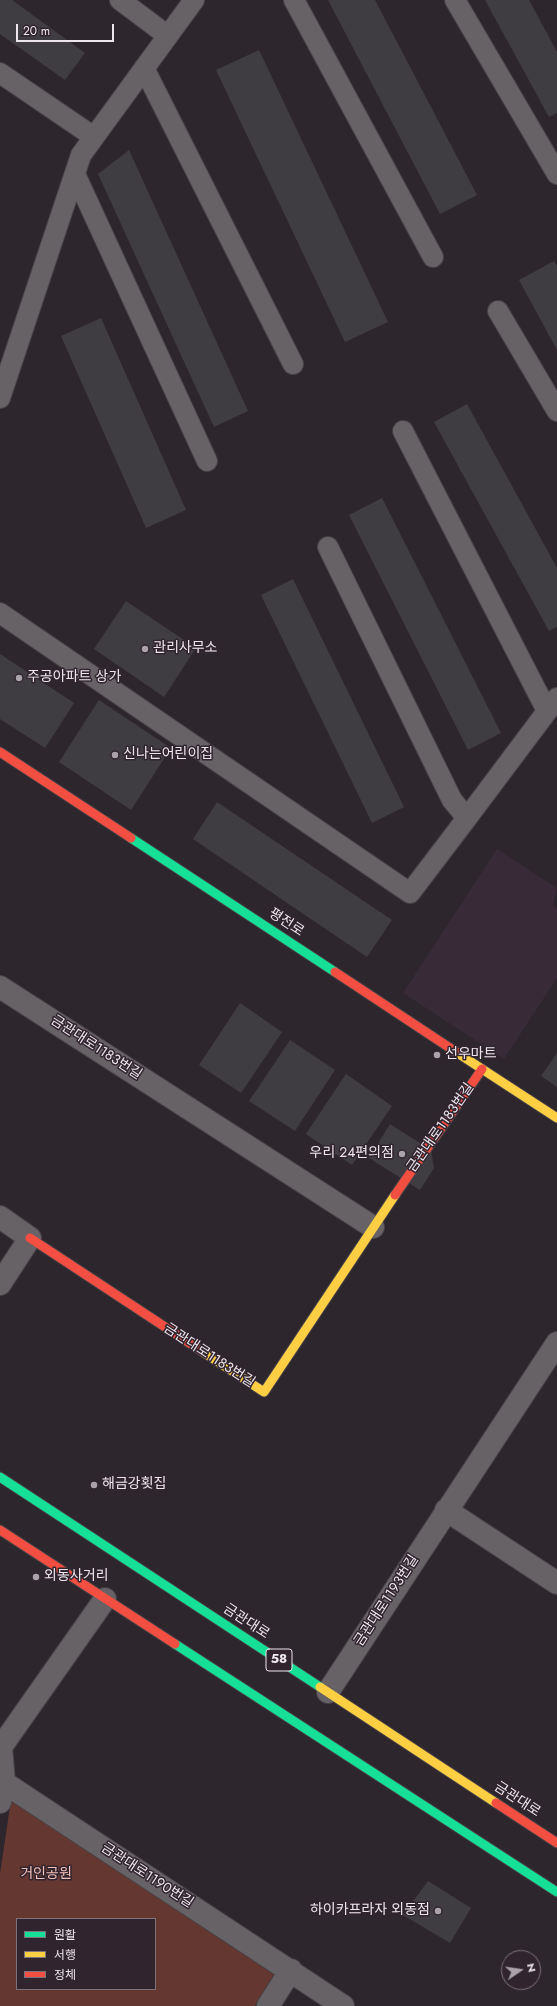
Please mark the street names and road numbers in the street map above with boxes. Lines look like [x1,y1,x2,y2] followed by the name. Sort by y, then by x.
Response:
[265,905,307,941] street label: 평전로
[47,1012,145,1084] street label: 금관대로1183번길
[404,1080,478,1176] street label: 금관대로1183번길
[160,1320,258,1392] street label: 금관대로1183번길
[351,1552,423,1650] street label: 금관대로1193번길
[220,1601,272,1643] street label: 금관대로
[266,1649,292,1671] road number: 58
[491,1779,543,1821] street label: 금관대로
[98,1840,196,1912] street label: 금관대로1190번길

